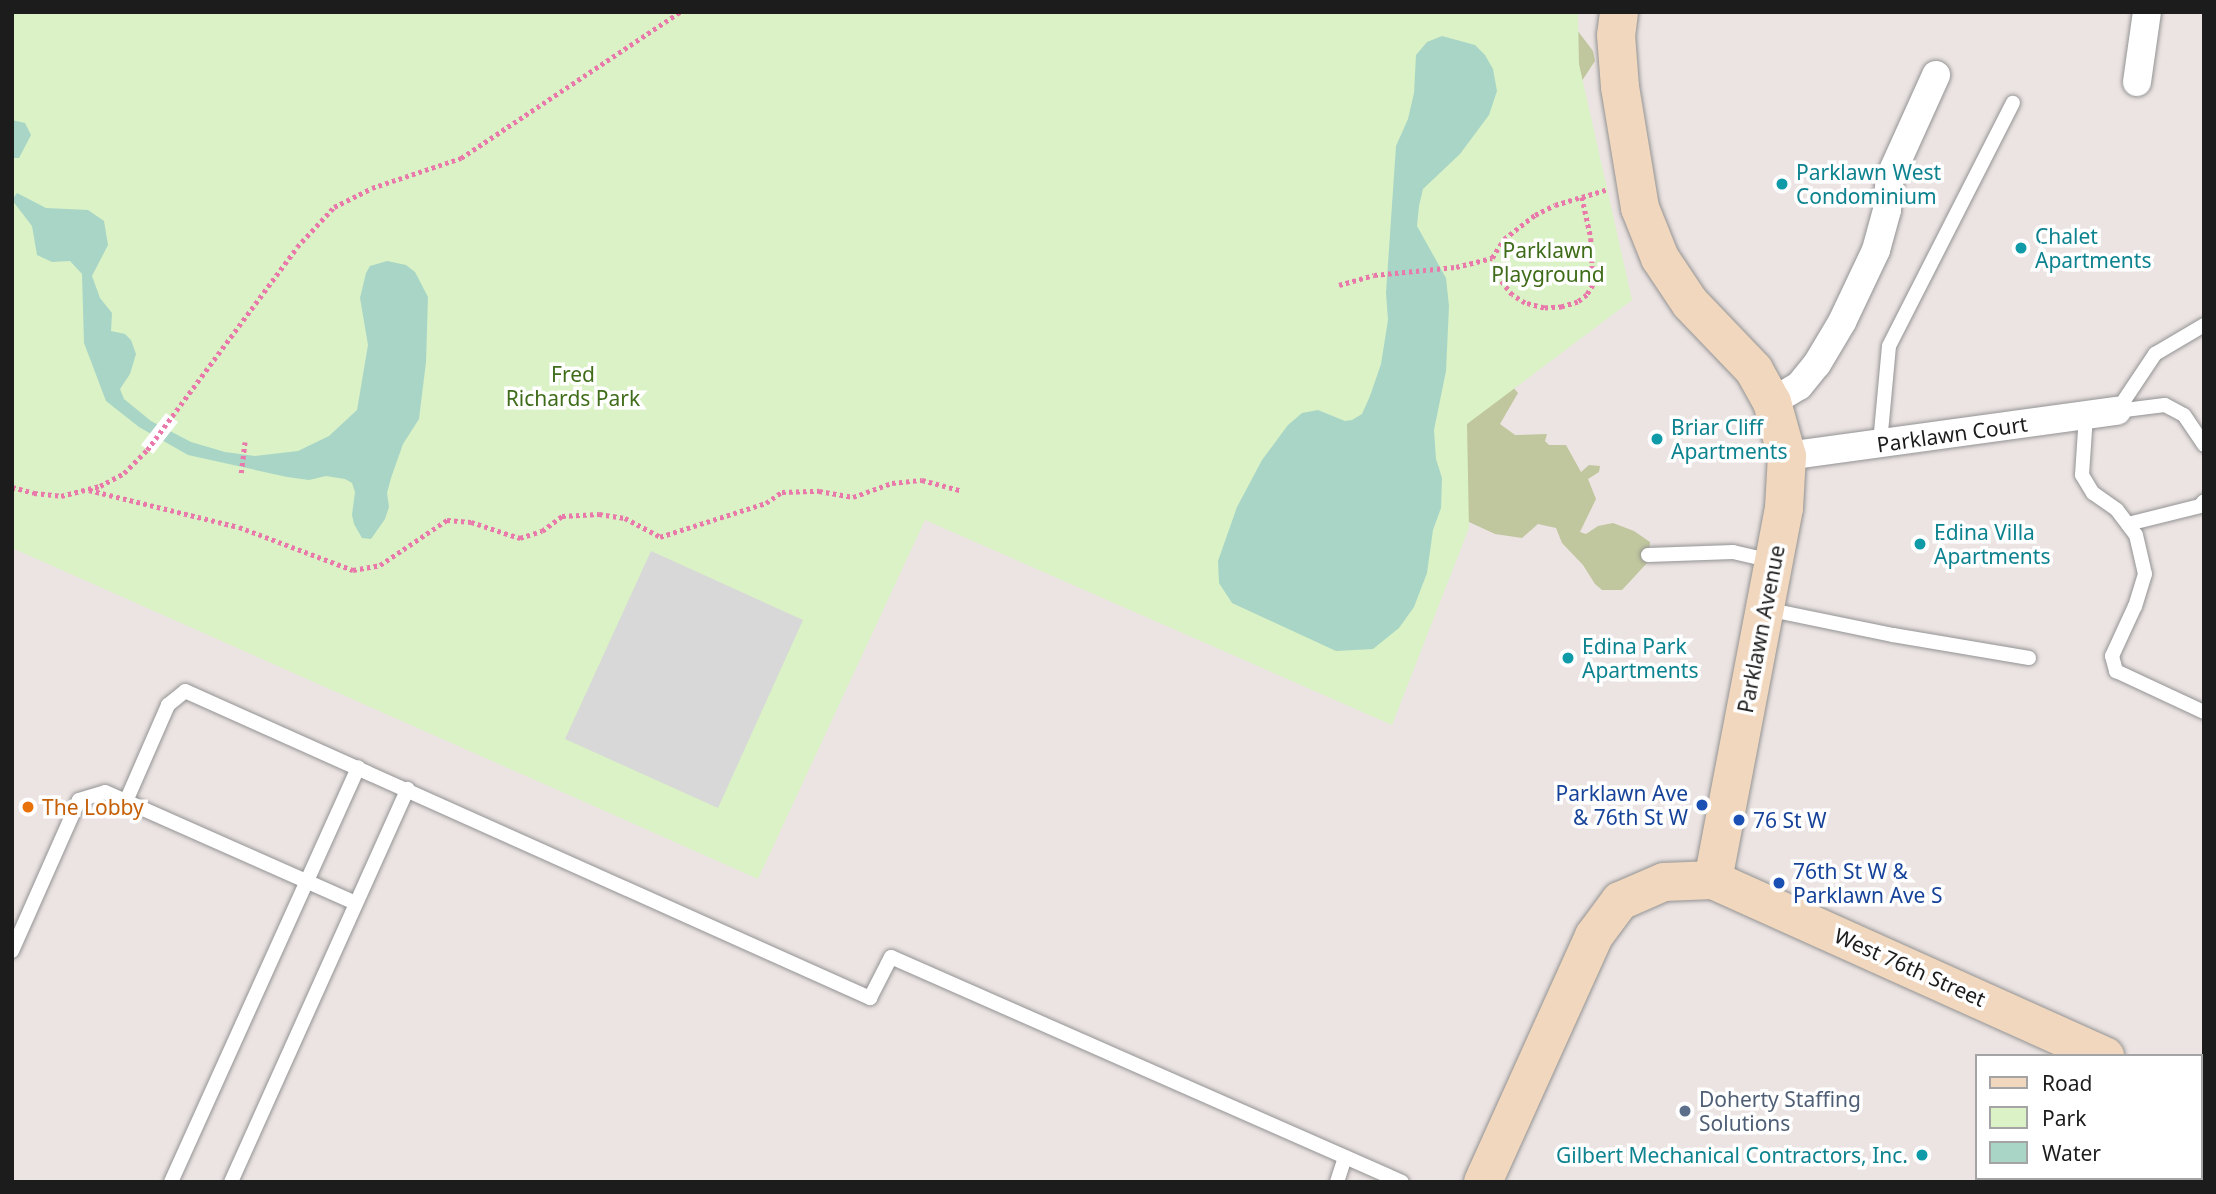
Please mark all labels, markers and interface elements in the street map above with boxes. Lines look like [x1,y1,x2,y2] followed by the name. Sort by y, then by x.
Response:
[1796,159,1941,209] place label: Parklawn West Condominium
[1774,176,1790,192] marker: Parklawn West Condominium
[2035,223,2151,273] place label: Chalet Apartments
[1491,237,1605,287] park label: Parklawn Playground
[2013,240,2029,256] marker: Chalet Apartments
[506,361,640,411] park label: Fred Richards Park
[1875,411,2029,457] street label: Parklawn Court
[1671,414,1787,464] place label: Briar Cliff Apartments
[1649,431,1665,447] marker: Briar Cliff Apartments
[1934,519,2050,569] place label: Edina Villa Apartments
[1912,536,1928,552] marker: Edina Villa Apartments
[1732,543,1790,715] street label: Parklawn Avenue
[1582,633,1698,683] place label: Edina Park Apartments
[1560,650,1576,666] marker: Edina Park Apartments
[1556,780,1688,830] place label: Parklawn Ave & 76th St W
[42,794,144,820] place label: The Lobby
[1694,797,1710,813] marker: Parklawn Ave & 76th St W
[20,799,36,815] marker: The Lobby
[1753,807,1827,833] place label: 76 St W
[1731,812,1747,828] marker: 76 St W
[1793,858,1942,908] place label: 76th St W & Parklawn Ave S
[1771,875,1787,891] marker: 76th St W & Parklawn Ave S
[1831,922,1989,1012] street label: West 76th Street
[1974,1054,2202,1180] legend
[2042,1069,2092,1097] text: Road
[1699,1086,1861,1136] place label: Doherty Staffing Solutions
[1677,1103,1693,1119] marker: Doherty Staffing Solutions
[2042,1104,2086,1132] text: Park
[2042,1139,2101,1167] text: Water
[1556,1142,1908,1168] place label: Gilbert Mechanical Contractors, Inc.
[1914,1147,1930,1163] marker: Gilbert Mechanical Contractors, Inc.

